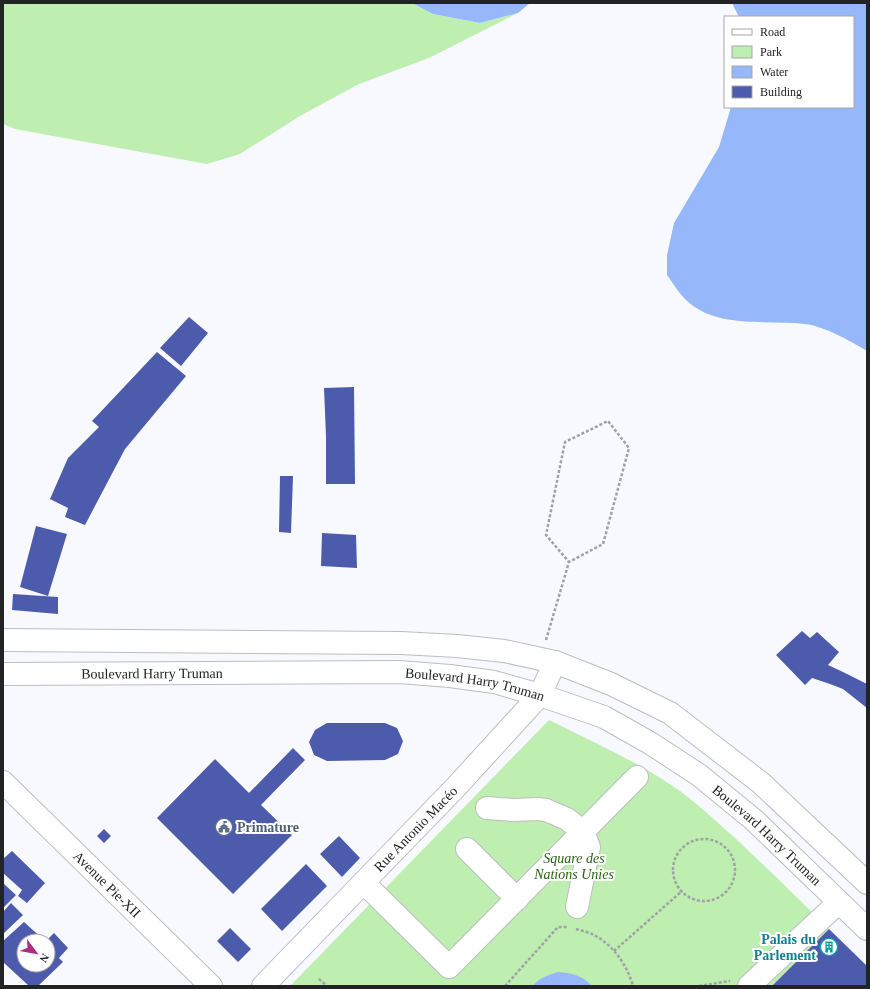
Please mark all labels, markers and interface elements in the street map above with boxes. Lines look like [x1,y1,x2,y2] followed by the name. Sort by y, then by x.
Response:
[724,16,854,108] legend
[760,25,785,39] text: Road
[760,45,782,59] text: Park
[760,65,788,79] text: Water
[760,85,802,99] text: Building
[81,666,223,682] street label: Boulevard Harry Truman
[405,666,546,704] street label: Boulevard Harry Truman
[709,782,824,888] street label: Boulevard Harry Truman
[371,783,460,875] street label: Rue Antonio Macéo
[214,817,234,837] public building icon: Primature
[237,820,299,835] place label: Primature
[70,848,144,921] street label: Avenue Pie-XII
[533,851,614,882] park label: Square des Nations Unies
[754,932,816,963] place label: Palais du Parlement
[16,933,56,973] north arrow
[819,937,839,957] building icon: Palais du Parlement
[37,952,52,965] text: N

